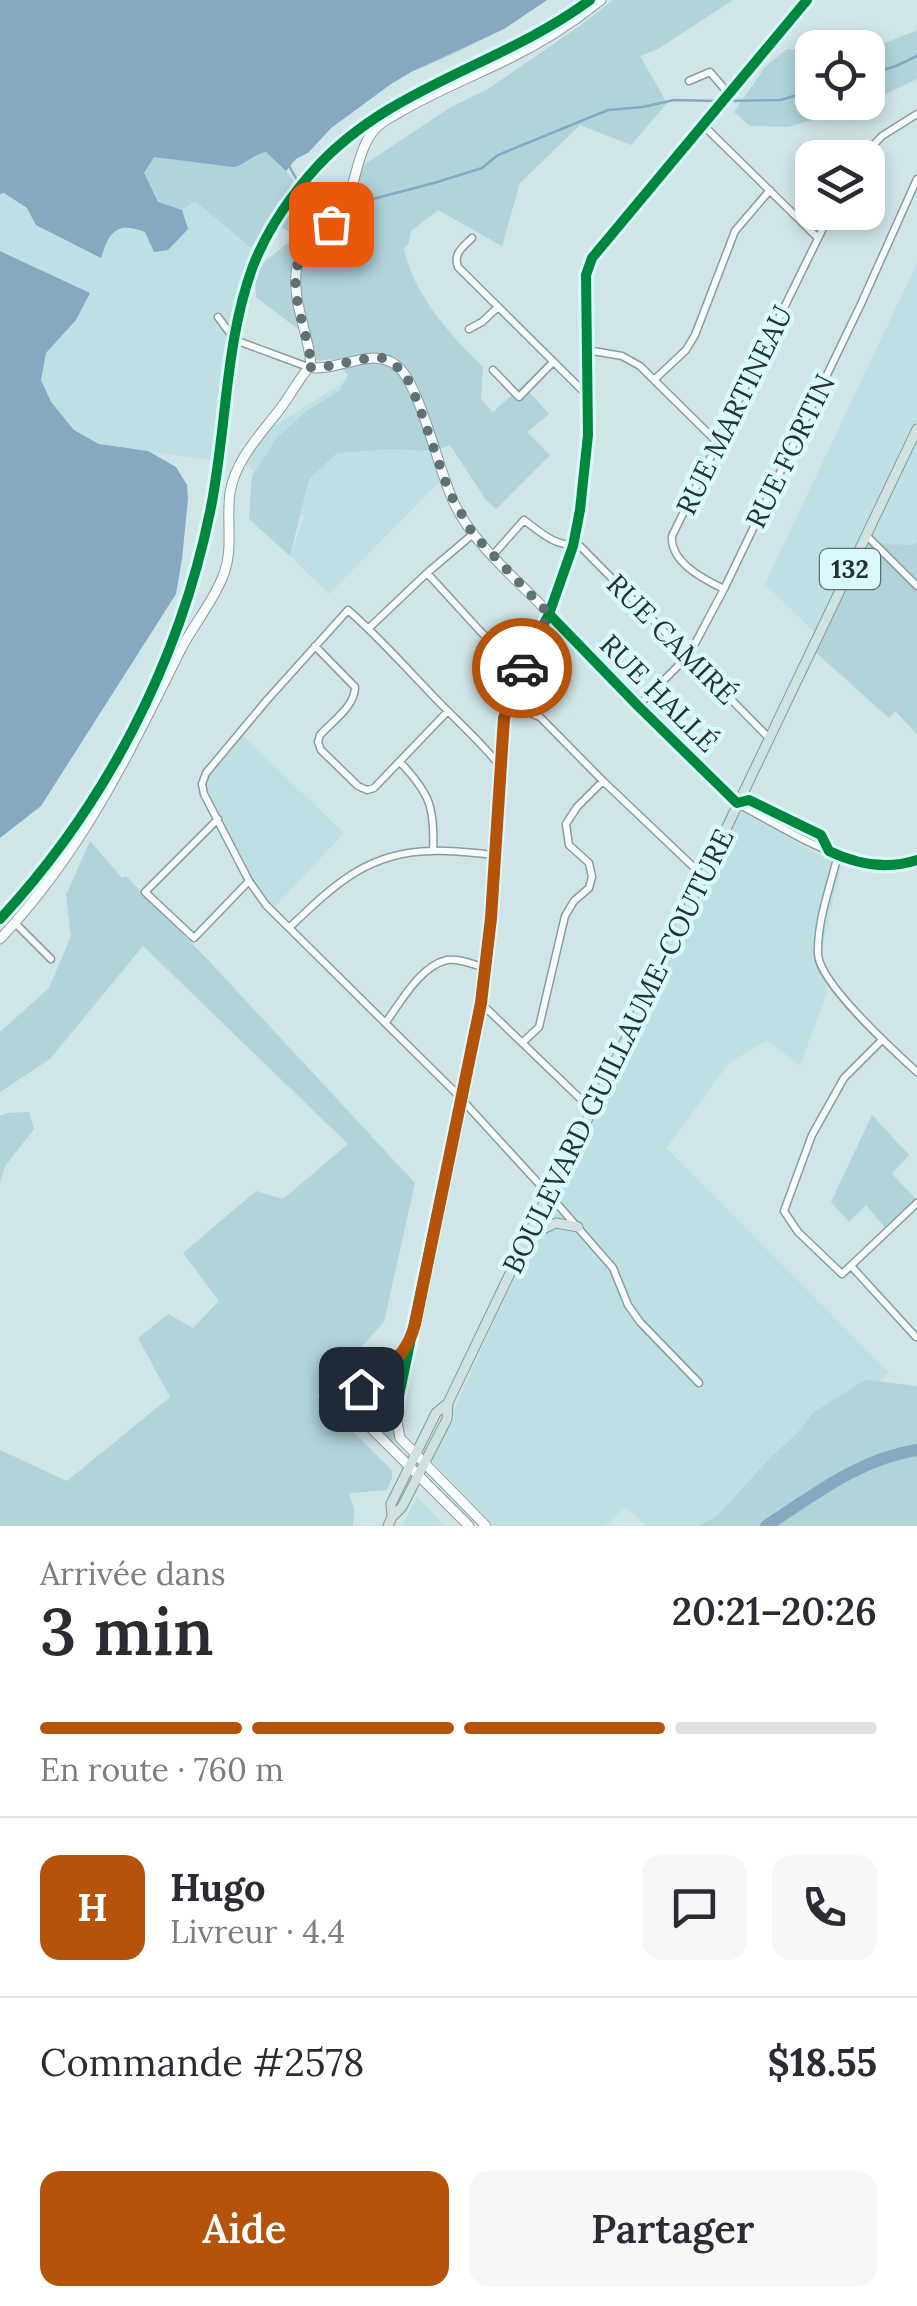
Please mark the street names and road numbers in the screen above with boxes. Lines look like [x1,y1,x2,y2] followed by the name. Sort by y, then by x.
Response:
[668,300,800,520] street label: RUE MARTINEAU
[737,368,843,534] street label: RUE FORTIN
[820,549,880,589] road number: 132
[599,566,745,712] street label: RUE CAMIRÉ
[592,626,726,760] street label: RUE HALLÉ
[494,823,742,1279] street label: BOULEVARD GUILLAUME-COUTURE

